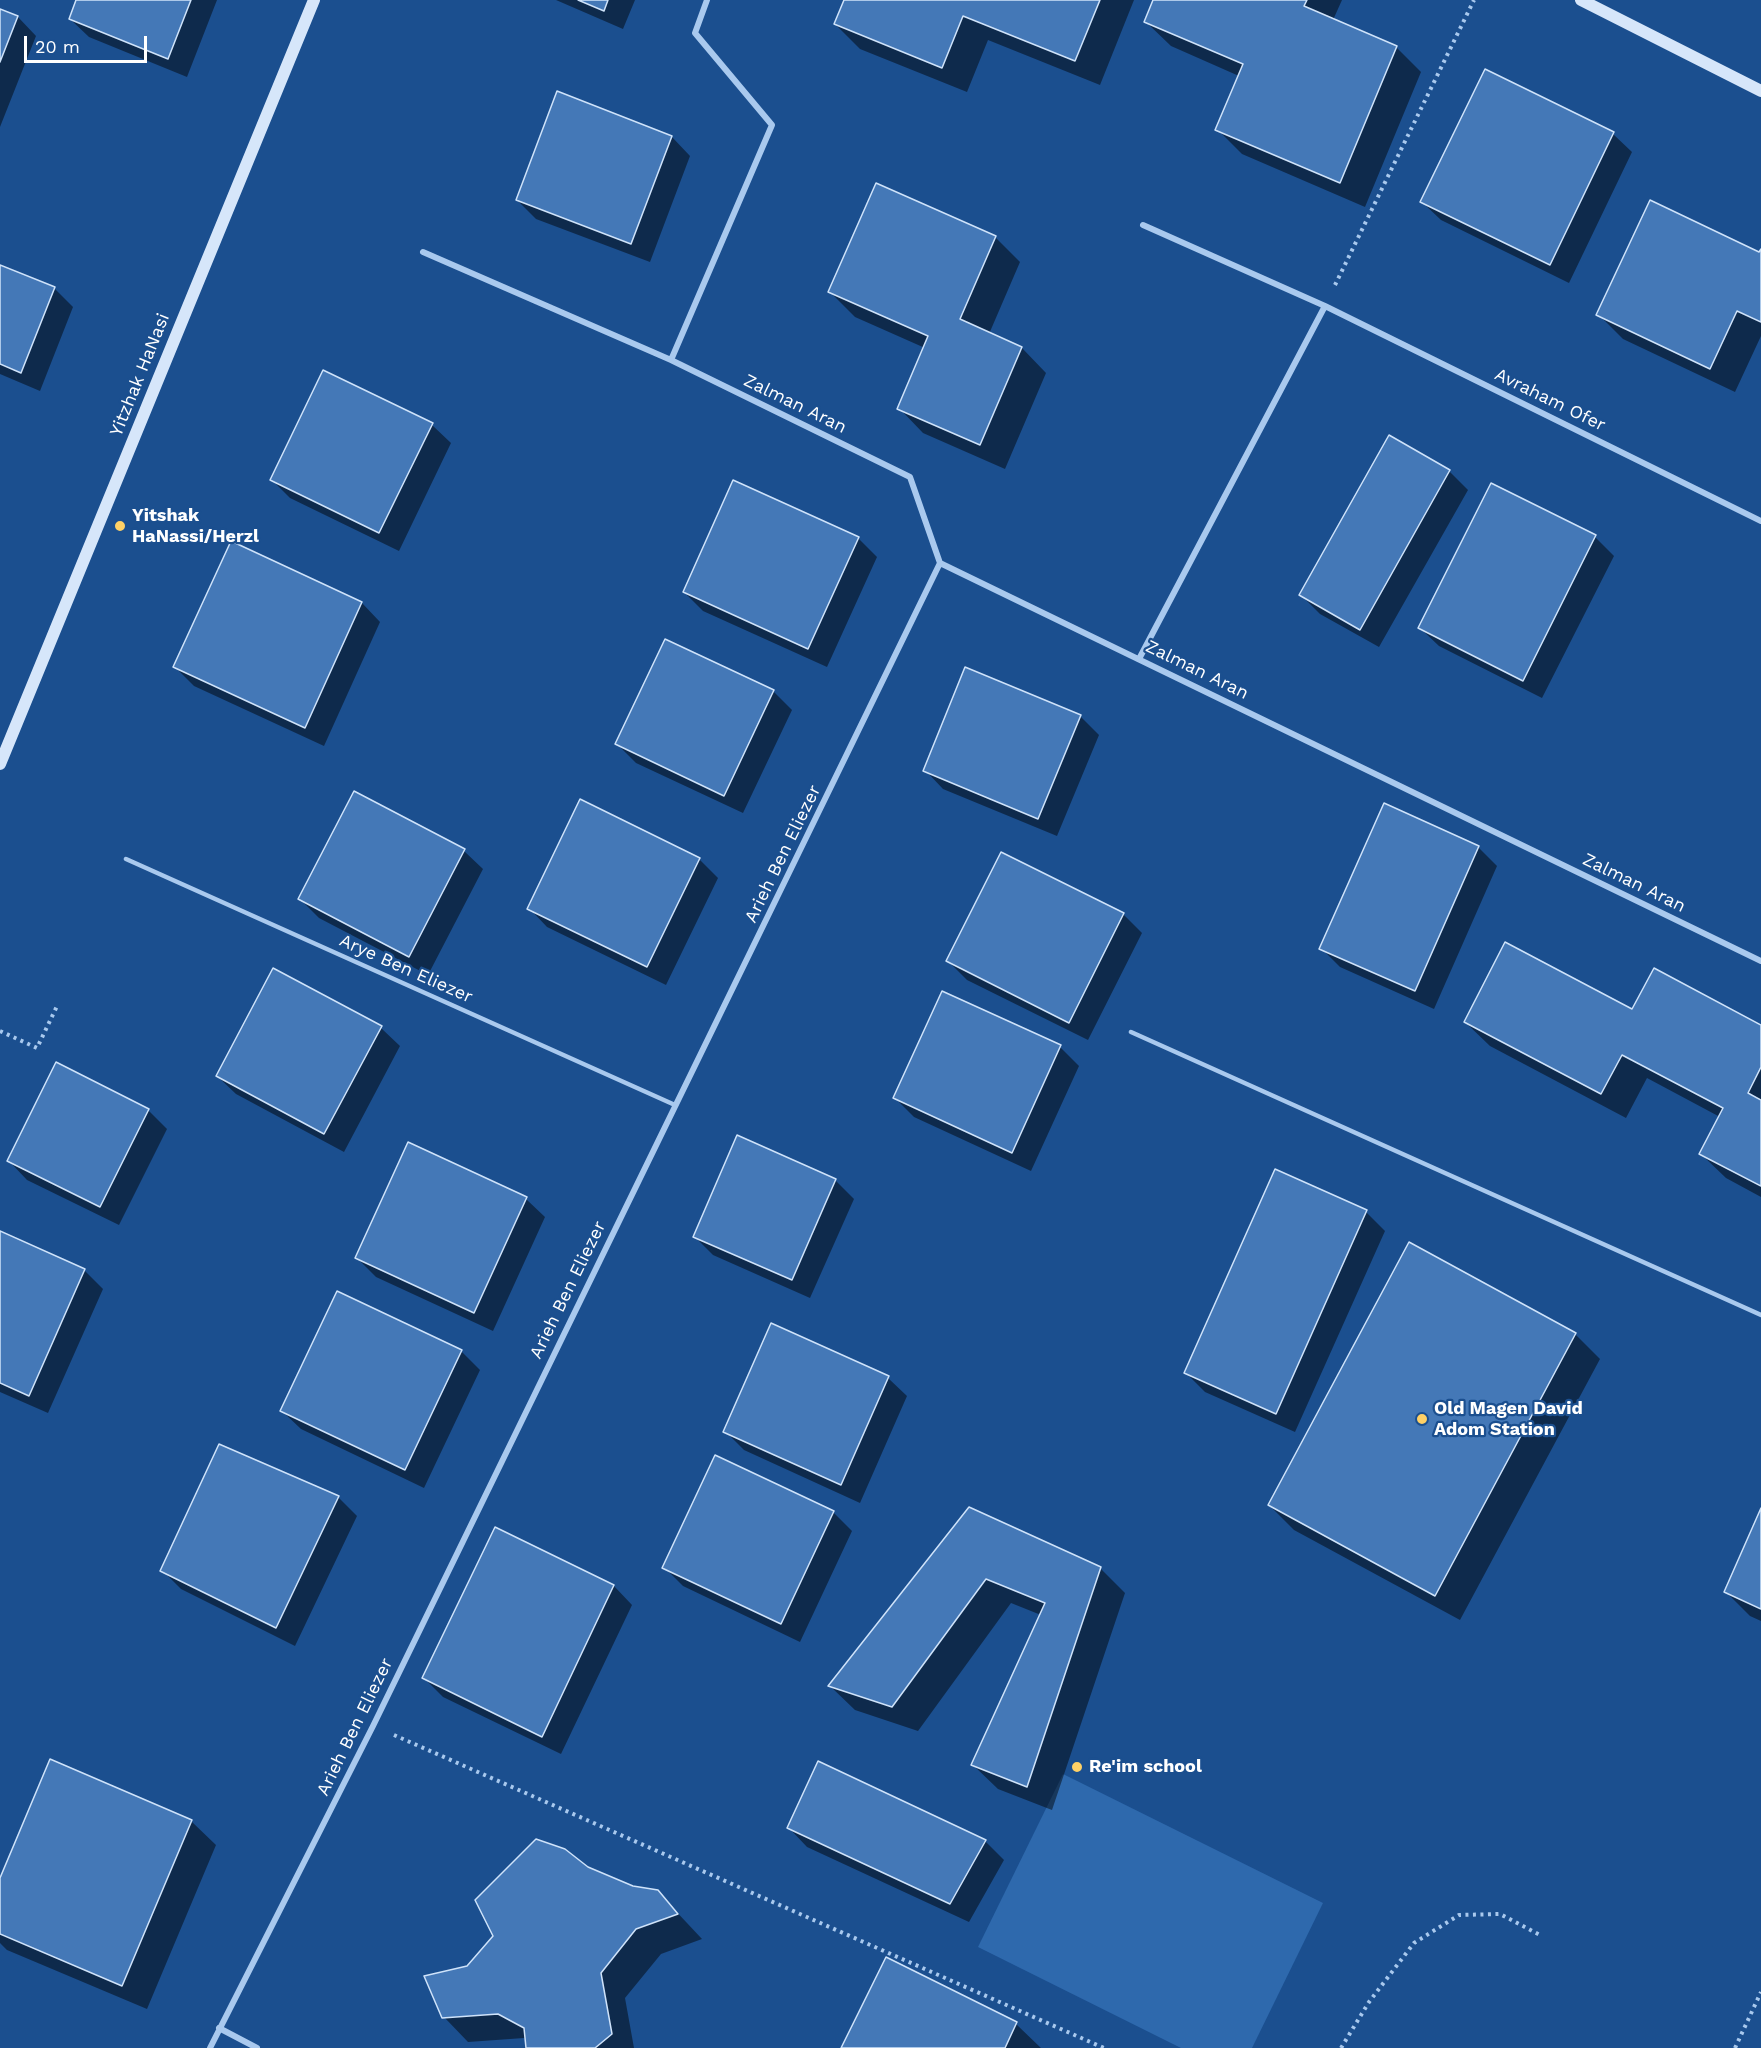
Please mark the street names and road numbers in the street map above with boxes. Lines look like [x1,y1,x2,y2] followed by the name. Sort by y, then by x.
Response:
[105,310,175,440] street label: Yitzhak HaNasi
[1491,364,1609,436] street label: Avraham Ofer
[740,370,850,438] street label: Zalman Aran
[1142,636,1252,704] street label: Zalman Aran
[740,782,826,926] street label: Arieh Ben Eliezer
[1579,849,1689,917] street label: Zalman Aran
[336,930,476,1008] street label: Arye Ben Eliezer
[525,1218,611,1362] street label: Arieh Ben Eliezer
[312,1655,398,1799] street label: Arieh Ben Eliezer

